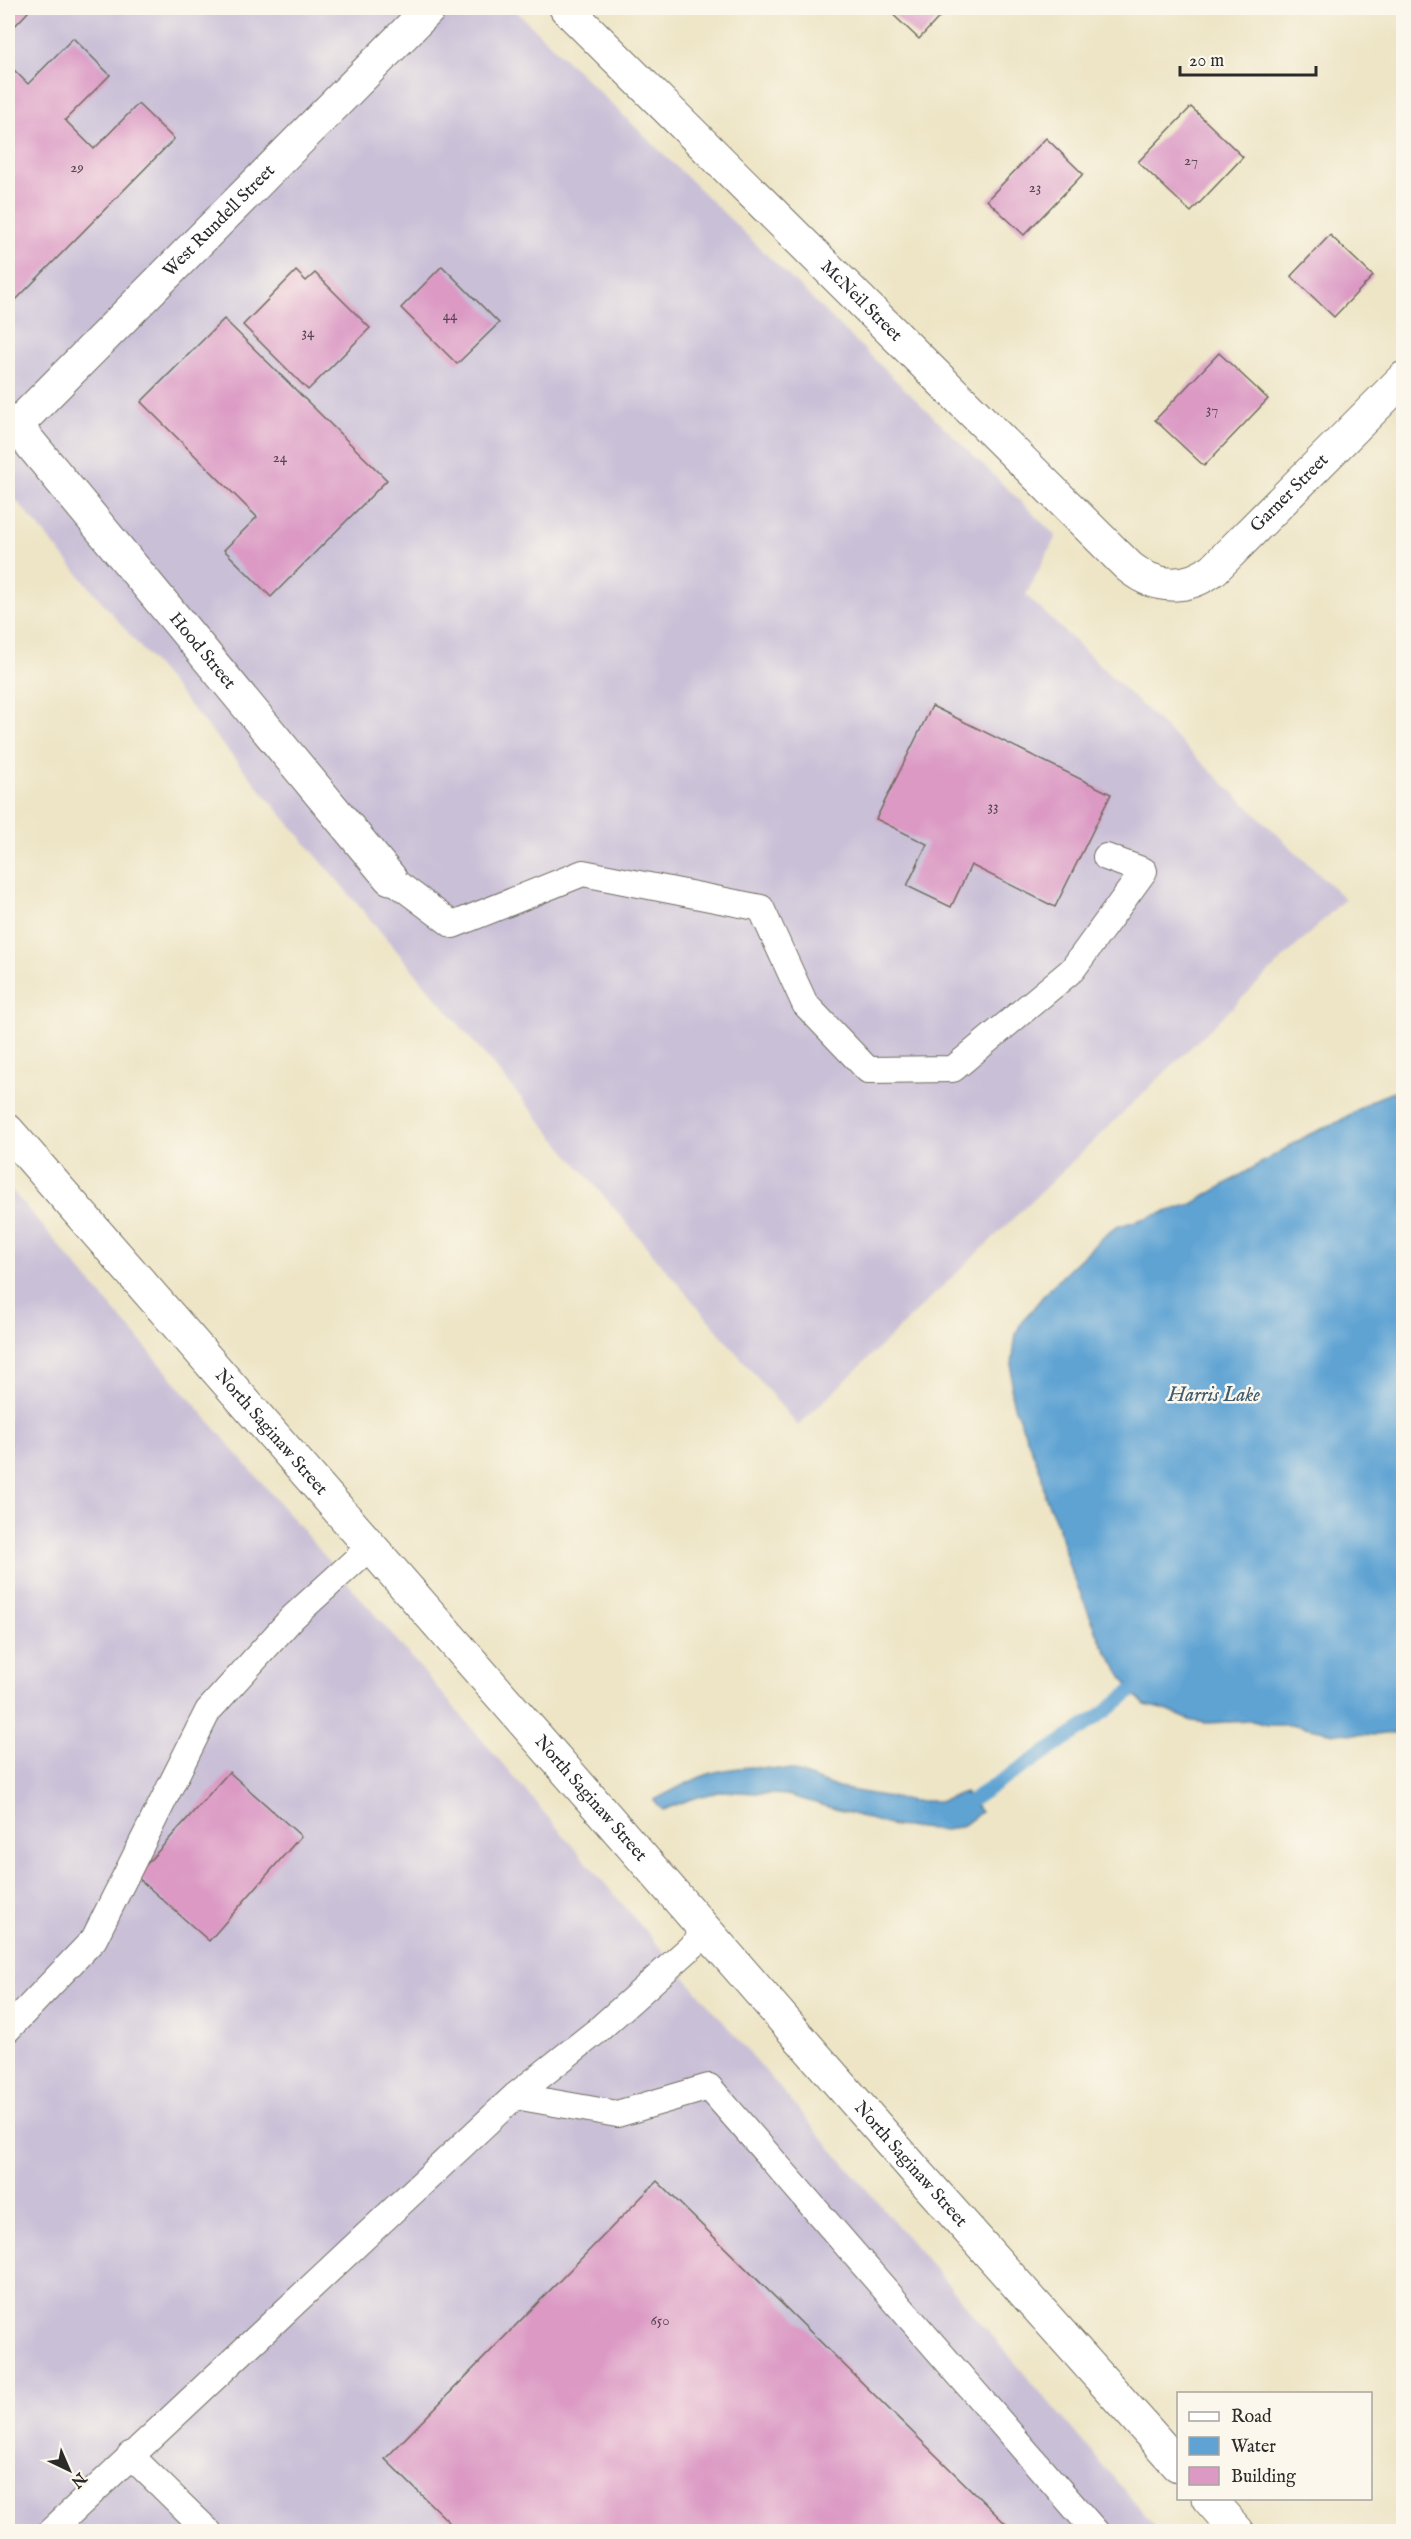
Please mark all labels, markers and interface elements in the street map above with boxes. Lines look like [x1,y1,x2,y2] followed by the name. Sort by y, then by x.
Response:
[1180,39,1316,77] scale bar
[1189,50,1224,73] text: 20 m
[1184,151,1198,170] house number: 27
[70,158,84,177] house number: 29
[158,160,280,282] street label: West Rundell Street
[1029,178,1041,197] house number: 23
[815,256,907,347] street label: McNeil Street
[443,306,458,325] house number: 44
[302,323,315,342] house number: 34
[1206,400,1218,419] house number: 37
[273,448,288,467] house number: 24
[1245,449,1334,537] street label: Garner Street
[164,608,241,694] street label: Hood Street
[987,797,999,816] house number: 33
[210,1364,332,1500] street label: North Saginaw Street
[1167,1383,1260,1408] water label: Harris Lake
[529,1731,652,1866] street label: North Saginaw Street
[849,2097,972,2232] street label: North Saginaw Street
[650,2311,670,2330] house number: 650
[1177,2392,1372,2500] legend
[1231,2406,1272,2429] text: Road
[1231,2436,1276,2459] text: Water
[39,2440,99,2500] north arrow
[1231,2466,1296,2489] text: Building
[66,2467,91,2491] text: N

